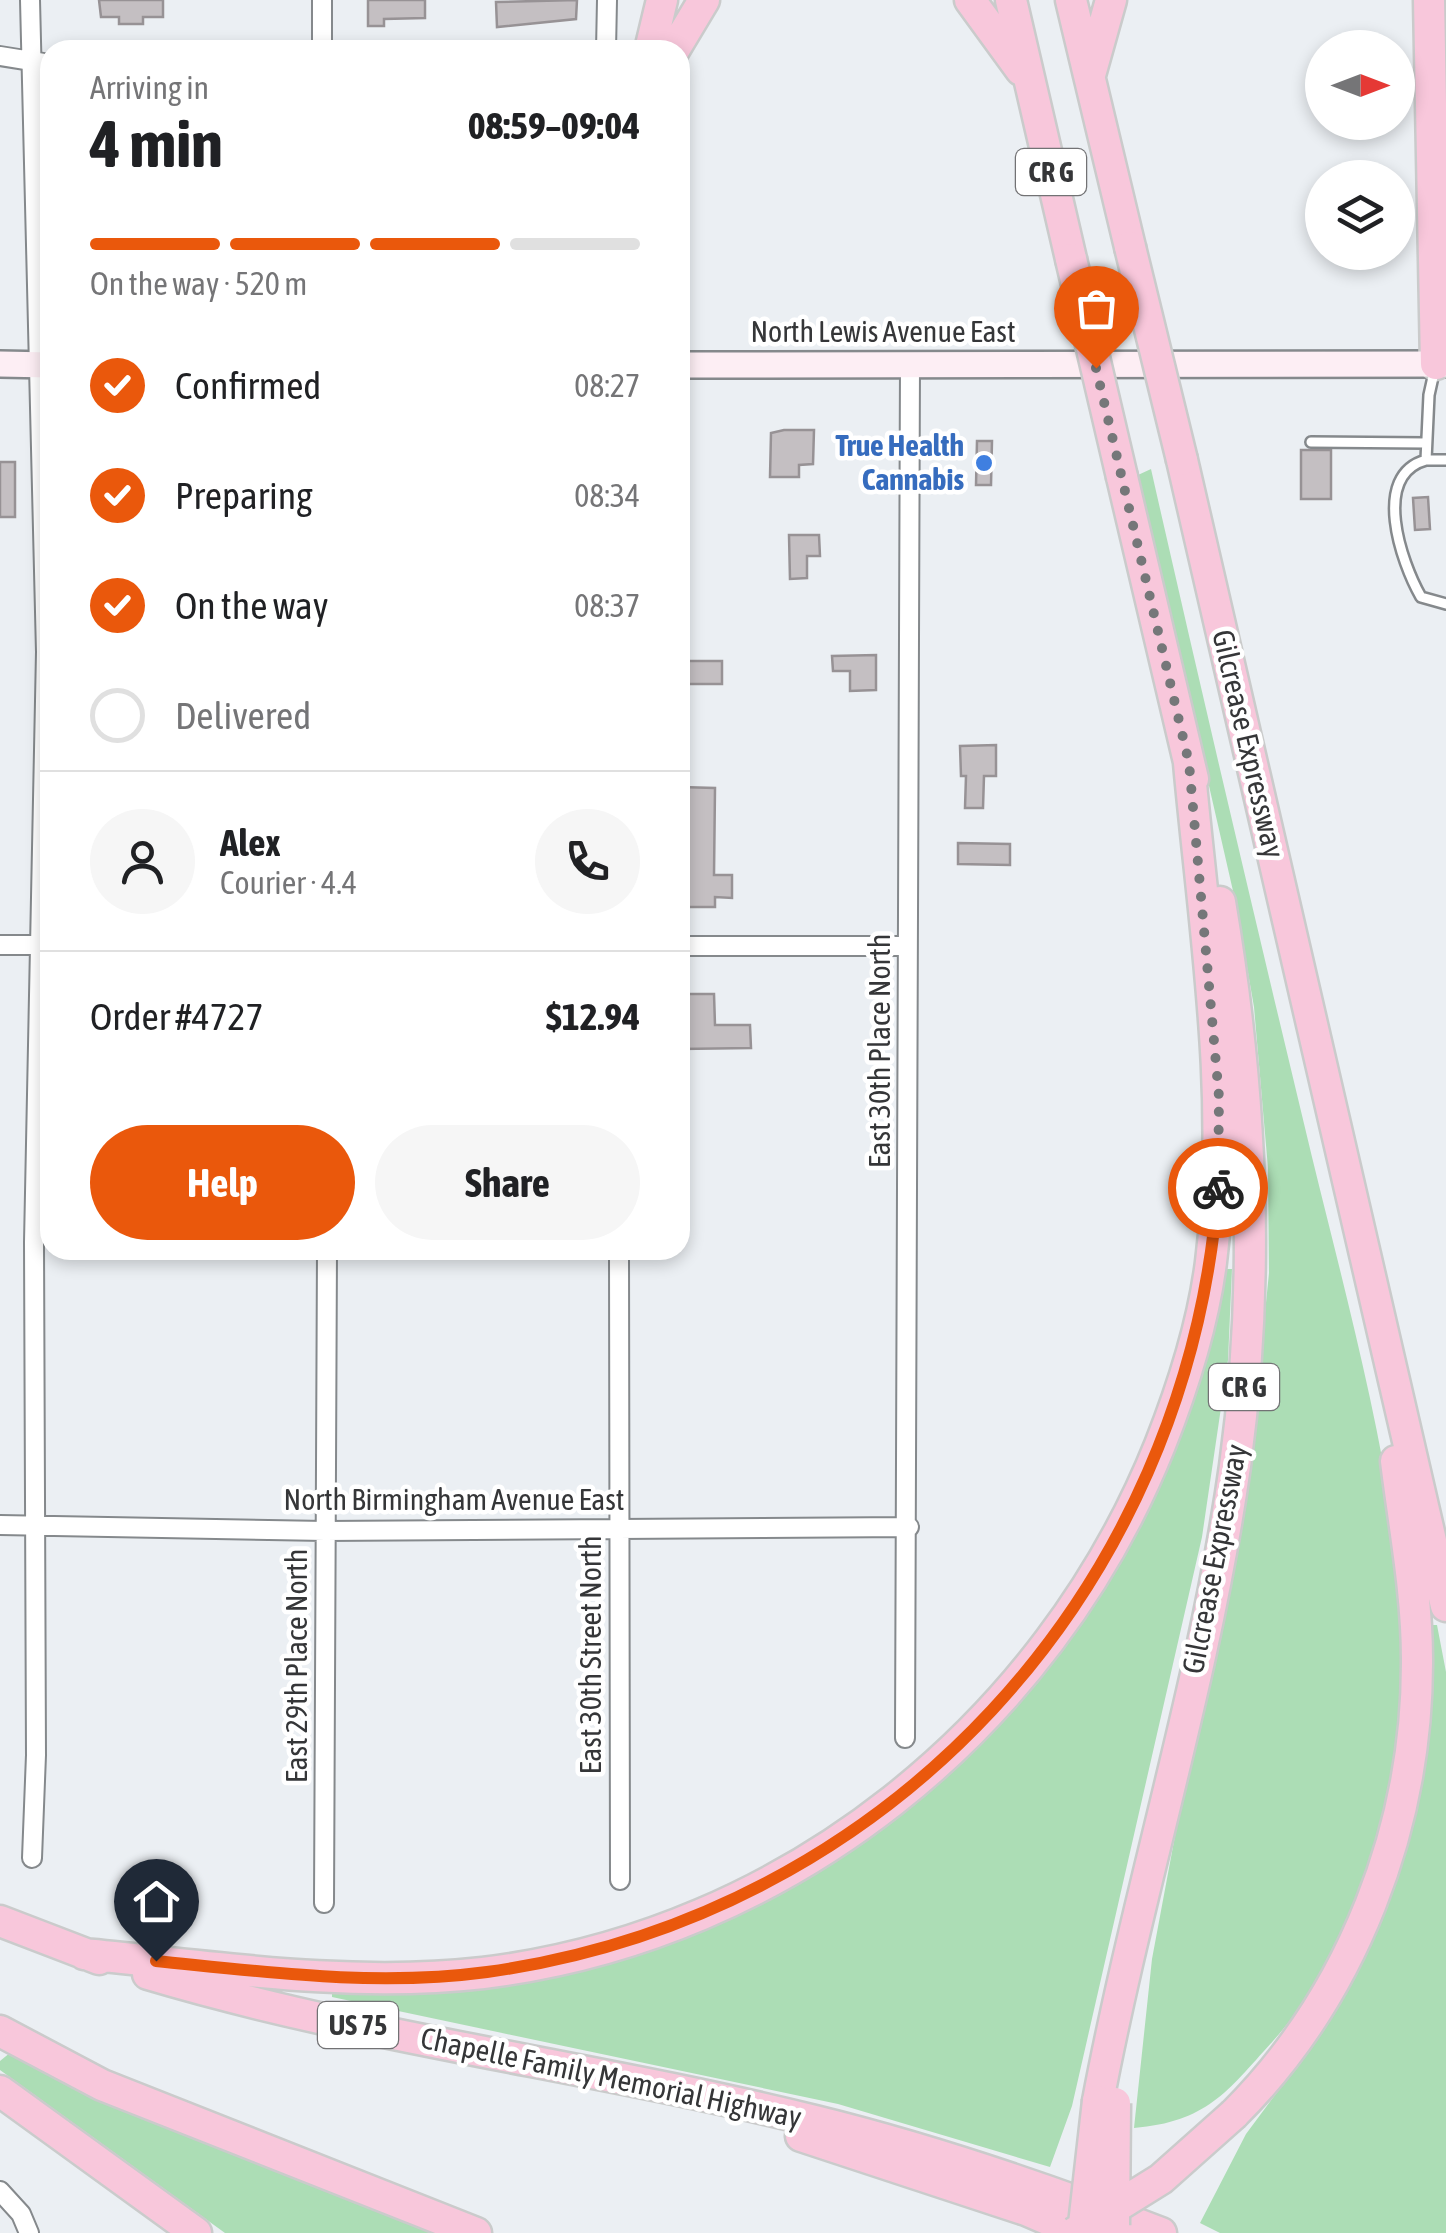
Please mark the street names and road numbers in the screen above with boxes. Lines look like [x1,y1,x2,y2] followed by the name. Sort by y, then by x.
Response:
[1016,149,1086,195] road number: CR G
[750,314,1016,348] street label: North Lewis Avenue East
[1206,626,1292,861] street label: Gilcrease Expressway
[862,934,896,1168] street label: East 30th Place North
[1209,1364,1279,1410] road number: CR G
[1175,1441,1253,1676] street label: Gilcrease Expressway
[284,1482,624,1516] street label: North Birmingham Avenue East
[573,1535,607,1775] street label: East 30th Street North
[279,1549,313,1783] street label: East 29th Place North
[318,2002,398,2048] road number: US 75
[418,2020,805,2134] street label: Chapelle Family Memorial Highway

